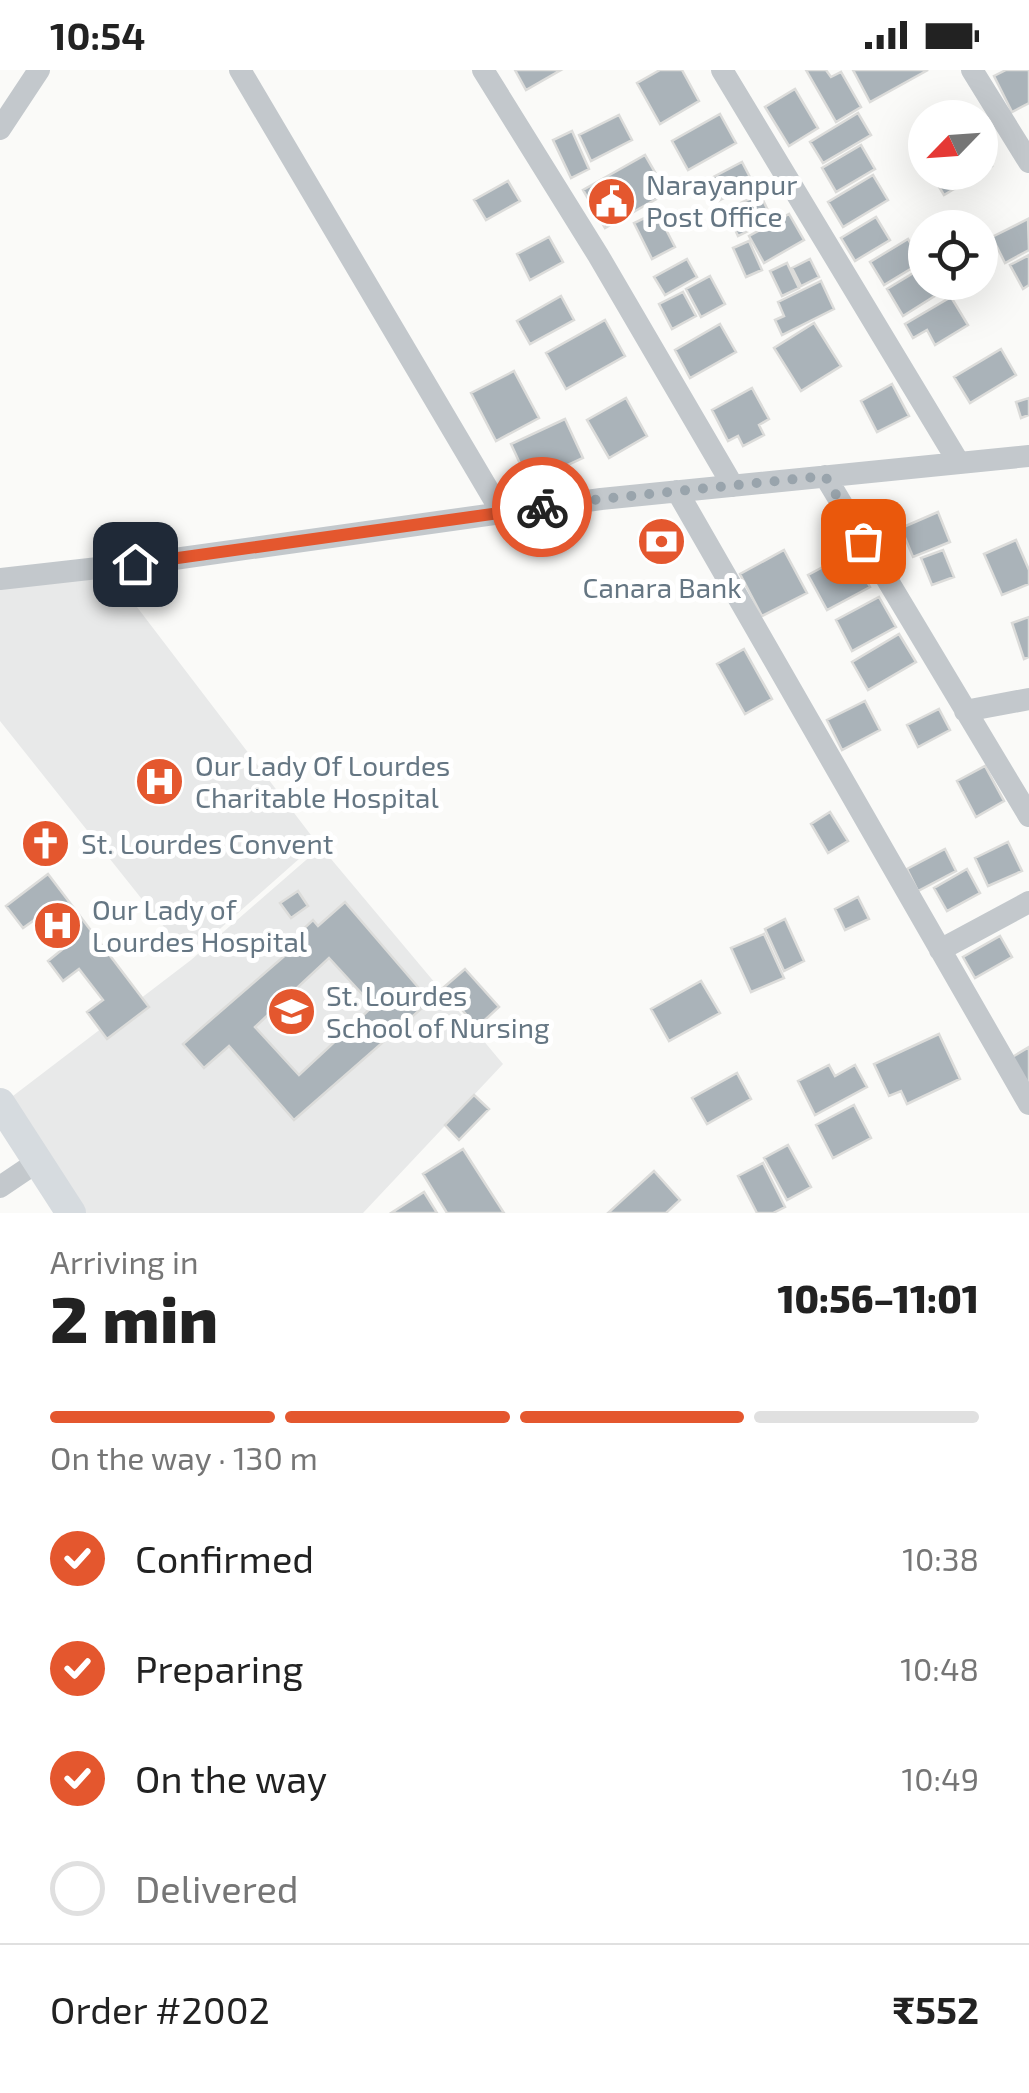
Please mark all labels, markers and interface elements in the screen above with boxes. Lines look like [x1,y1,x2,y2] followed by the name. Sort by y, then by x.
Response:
[50,12,145,58] text: 10:54
[908,100,998,190] north arrow
[908,100,998,300] map controls
[646,167,797,233] place label: Narayanpur Post Office
[585,175,637,227] public building icon: Narayanpur Post Office
[908,210,998,300] button: locate
[492,457,592,557] courier
[515,480,570,535] icon: bike
[821,499,906,584] pin
[836,514,891,569] icon: bag
[636,515,688,567] bank icon: Canara Bank
[93,522,178,607] pin
[108,537,163,592] icon: home
[582,570,742,604] place label: Canara Bank
[195,748,450,814] place label: Our Lady Of Lourdes Charitable Hospital
[134,756,186,808] hospital icon: Our Lady Of Lourdes Charitable Hospital
[20,818,72,870] church icon: St. Lourdes Convent
[81,826,333,860] place label: St. Lourdes Convent
[92,892,308,958] place label: Our Lady of Lourdes Hospital
[31,900,83,952] hospital icon: Our Lady of Lourdes Hospital
[326,978,550,1044] place label: St. Lourdes School of Nursing
[265,986,317,1038] school or university icon: St. Lourdes School of Nursing
[50,1242,199,1280] text: Arriving in
[777,1275,979,1321] text: 10:56–11:01
[50,1278,218,1356] text: 2 min
[50,1438,318,1476] text: On the way · 130 m
[50,1531,105,1586] icon: check
[135,1535,314,1581] text: Confirmed
[902,1539,979,1577] text: 10:38
[50,1641,105,1696] icon: check
[135,1645,303,1691] text: Preparing
[900,1649,979,1687] text: 10:48
[50,1751,105,1806] icon: check
[135,1755,327,1801] text: On the way
[901,1759,979,1797] text: 10:49
[135,1865,299,1911] text: Delivered
[50,1986,270,2032] text: Order #2002
[893,1986,979,2032] text: ₹552

